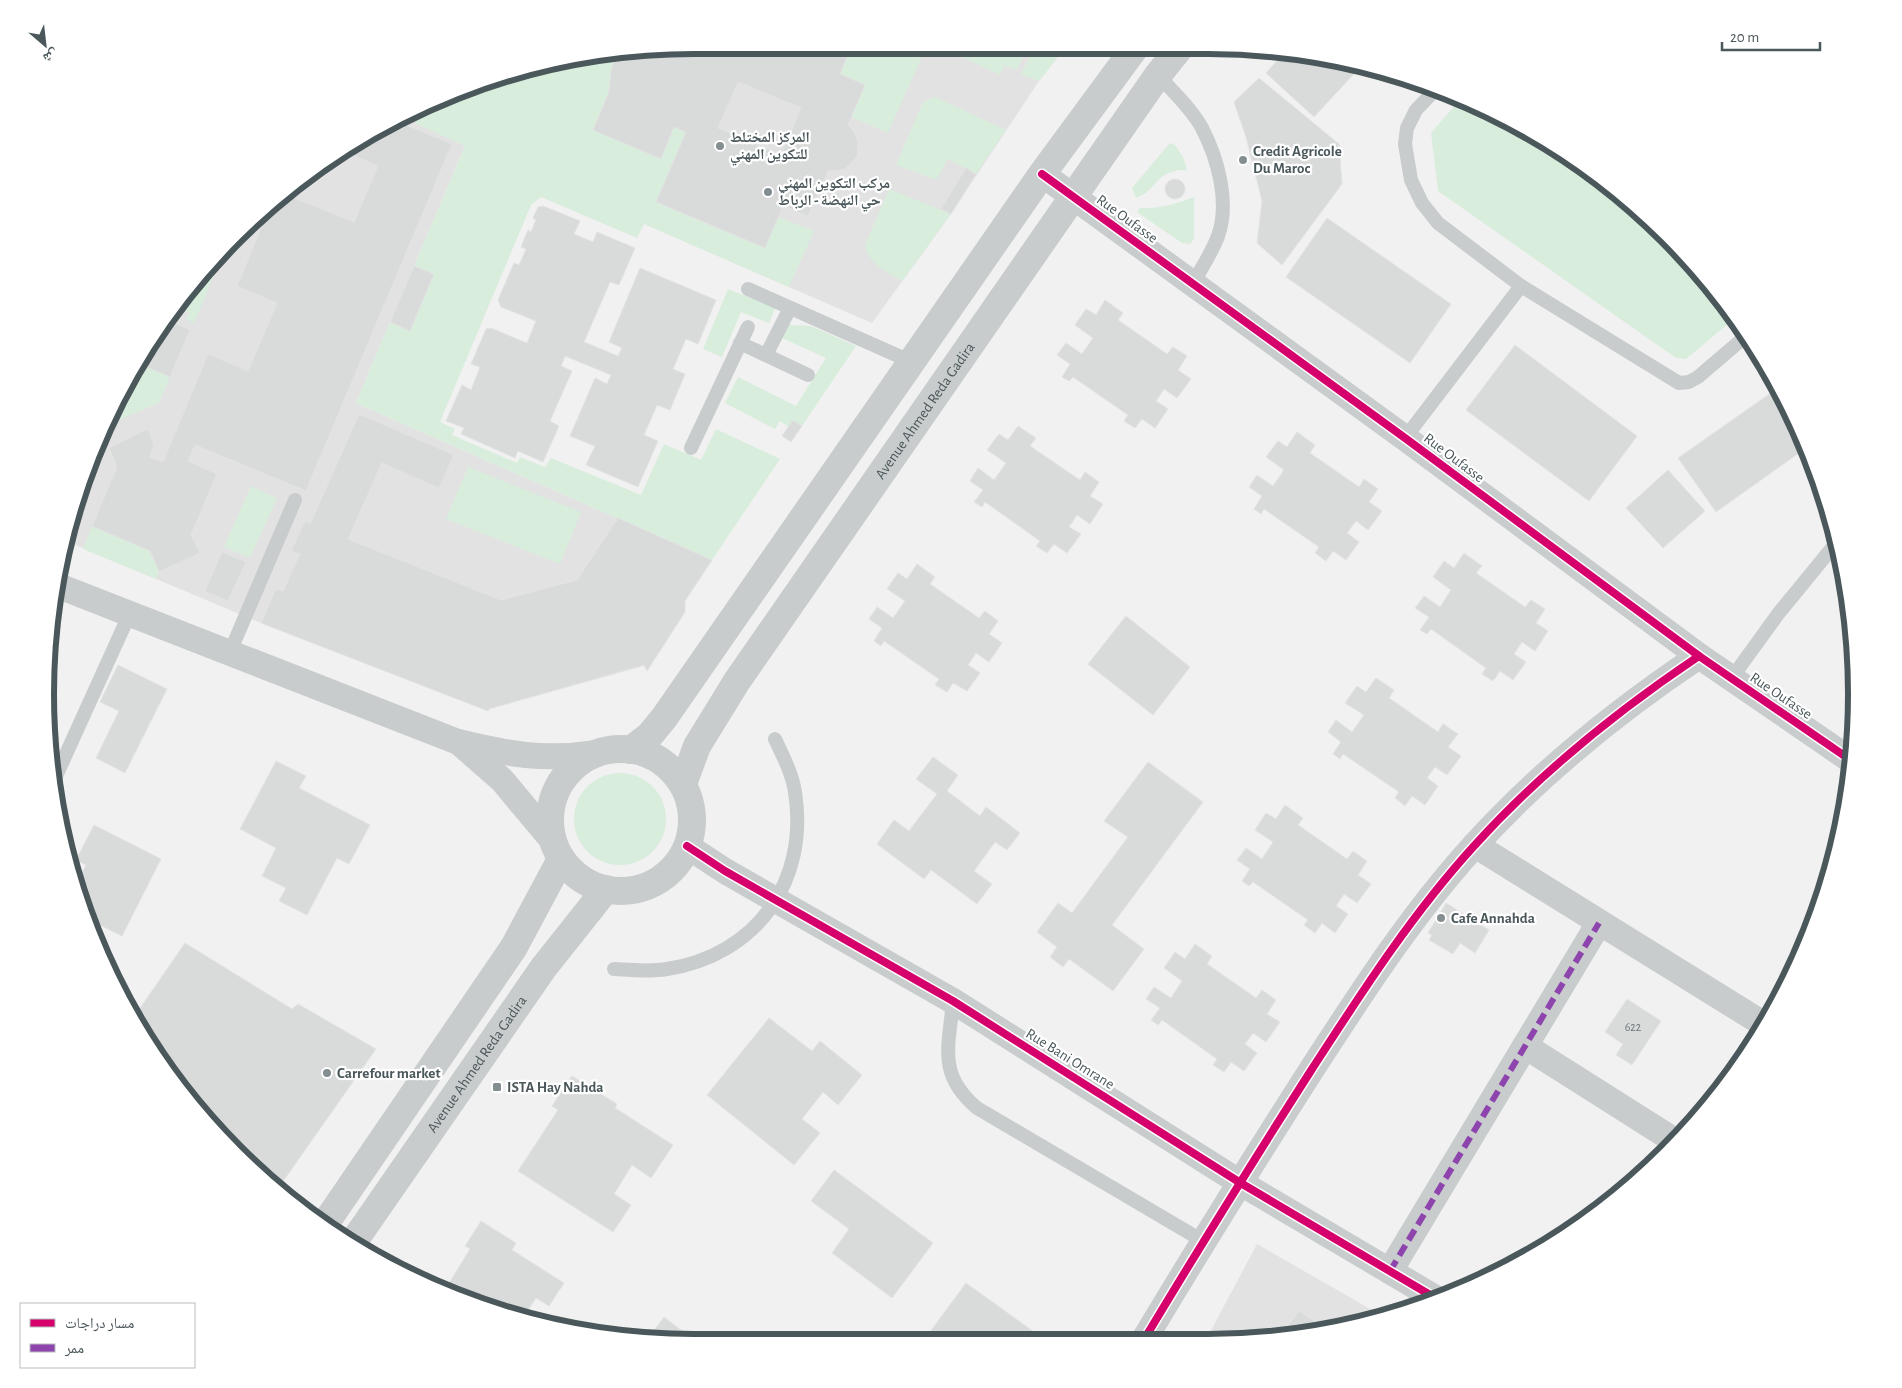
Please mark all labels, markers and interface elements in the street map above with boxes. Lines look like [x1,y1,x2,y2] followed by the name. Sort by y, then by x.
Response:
[20,20,70,70] north arrow
[1722,20,1820,52] scale bar
[1730,30,1759,45] text: 20 m
[40,45,60,65] text: ش
[730,130,810,165] place label: المركز المختلط للتكوين المهني
[714,140,726,152] marker: المركز المختلط للتكوين المهني
[1253,144,1342,176] place label: Credit Agricole Du Maroc
[1237,154,1249,166] marker: Credit Agricole Du Maroc
[778,176,890,211] place label: مركب التكوين المهني حي النهضة - الرباط
[762,186,774,198] marker: مركب التكوين المهني حي النهضة - الرباط
[1094,192,1160,246] street label: Rue Oufasse
[872,340,977,482] street label: Avenue Ahmed Reda Gadira
[1421,431,1487,486] street label: Rue Oufasse
[1747,670,1815,722] street label: Rue Oufasse
[1451,911,1535,926] place label: Cafe Annahda
[1435,912,1447,924] marker: Cafe Annahda
[424,993,529,1135] street label: Avenue Ahmed Reda Gadira
[1625,1021,1642,1033] house number: 622
[1023,1026,1117,1092] street label: Rue Bani Omrane
[337,1066,440,1081] place label: Carrefour market
[321,1067,333,1079] marker: Carrefour market
[507,1080,604,1095] place label: ISTA Hay Nahda
[491,1081,503,1093] marker: ISTA Hay Nahda
[20,1303,195,1368] legend
[65,1316,134,1332] text: مسار دراجات
[64,1341,84,1357] text: ممر

